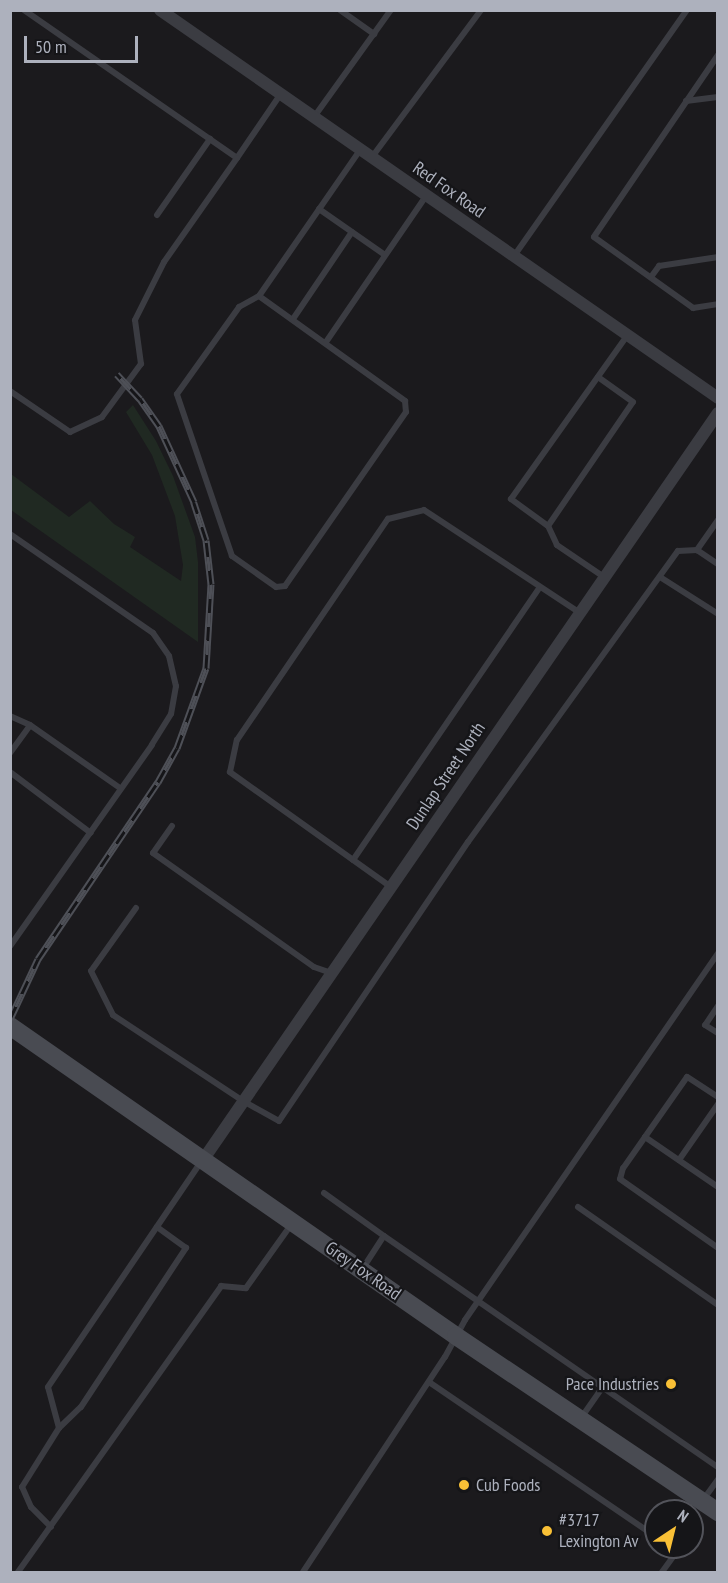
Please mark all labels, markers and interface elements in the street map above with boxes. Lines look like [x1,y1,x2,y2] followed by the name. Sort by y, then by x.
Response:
[27,24,141,62] scale bar
[35,35,67,58] text: 50 m
[408,157,490,223] street label: Red Fox Road
[402,718,490,834] street label: Dunlap Street North
[321,1237,405,1305] street label: Grey Fox Road
[566,1373,659,1395] place label: Pace Industries
[664,1377,678,1391] marker: Pace Industries
[476,1474,540,1496] place label: Cub Foods
[457,1478,471,1492] marker: Cub Foods
[644,1499,704,1559] north arrow
[674,1505,692,1527] text: N
[559,1510,639,1552] place label: #3717 Lexington Av
[540,1524,554,1538] marker: #3717 Lexington Av

